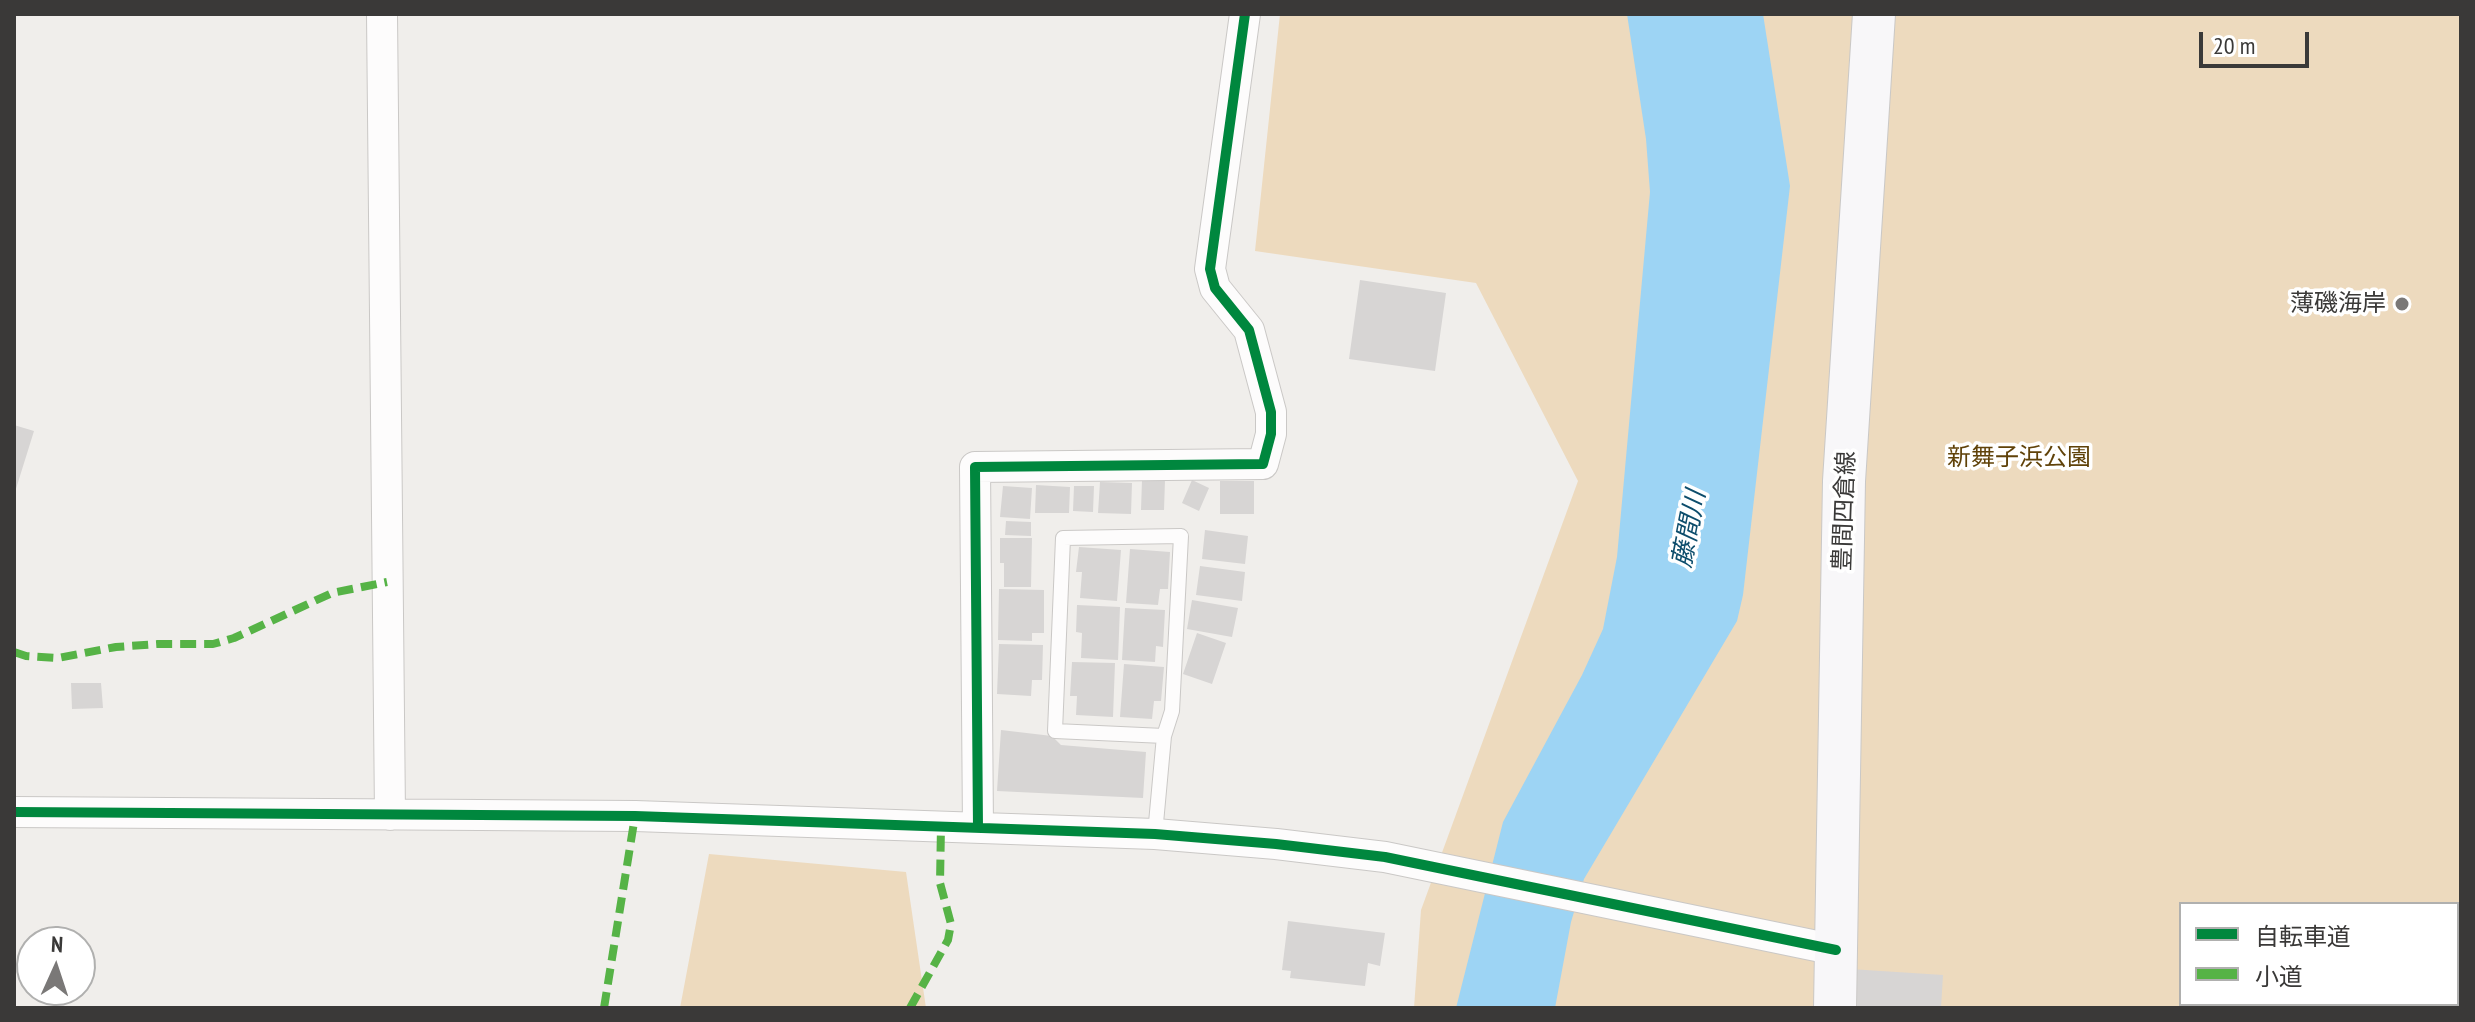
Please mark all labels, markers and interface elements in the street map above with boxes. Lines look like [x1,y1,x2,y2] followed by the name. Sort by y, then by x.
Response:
[2203,16,2313,66] scale bar
[2213,30,2255,61] text: 20 m
[2290,290,2386,318] place label: 薄磯海岸
[2393,295,2411,313] marker: 薄磯海岸
[1947,444,2091,472] park label: 新舞子浜公園
[1829,451,1861,571] street label: 豊間四倉線
[1667,488,1713,570] water label: 藤間川
[2179,902,2459,1006] legend
[2255,921,2351,952] text: 自転車道
[16,926,96,1006] north arrow
[50,930,64,958] text: N
[2255,961,2303,992] text: 小道

